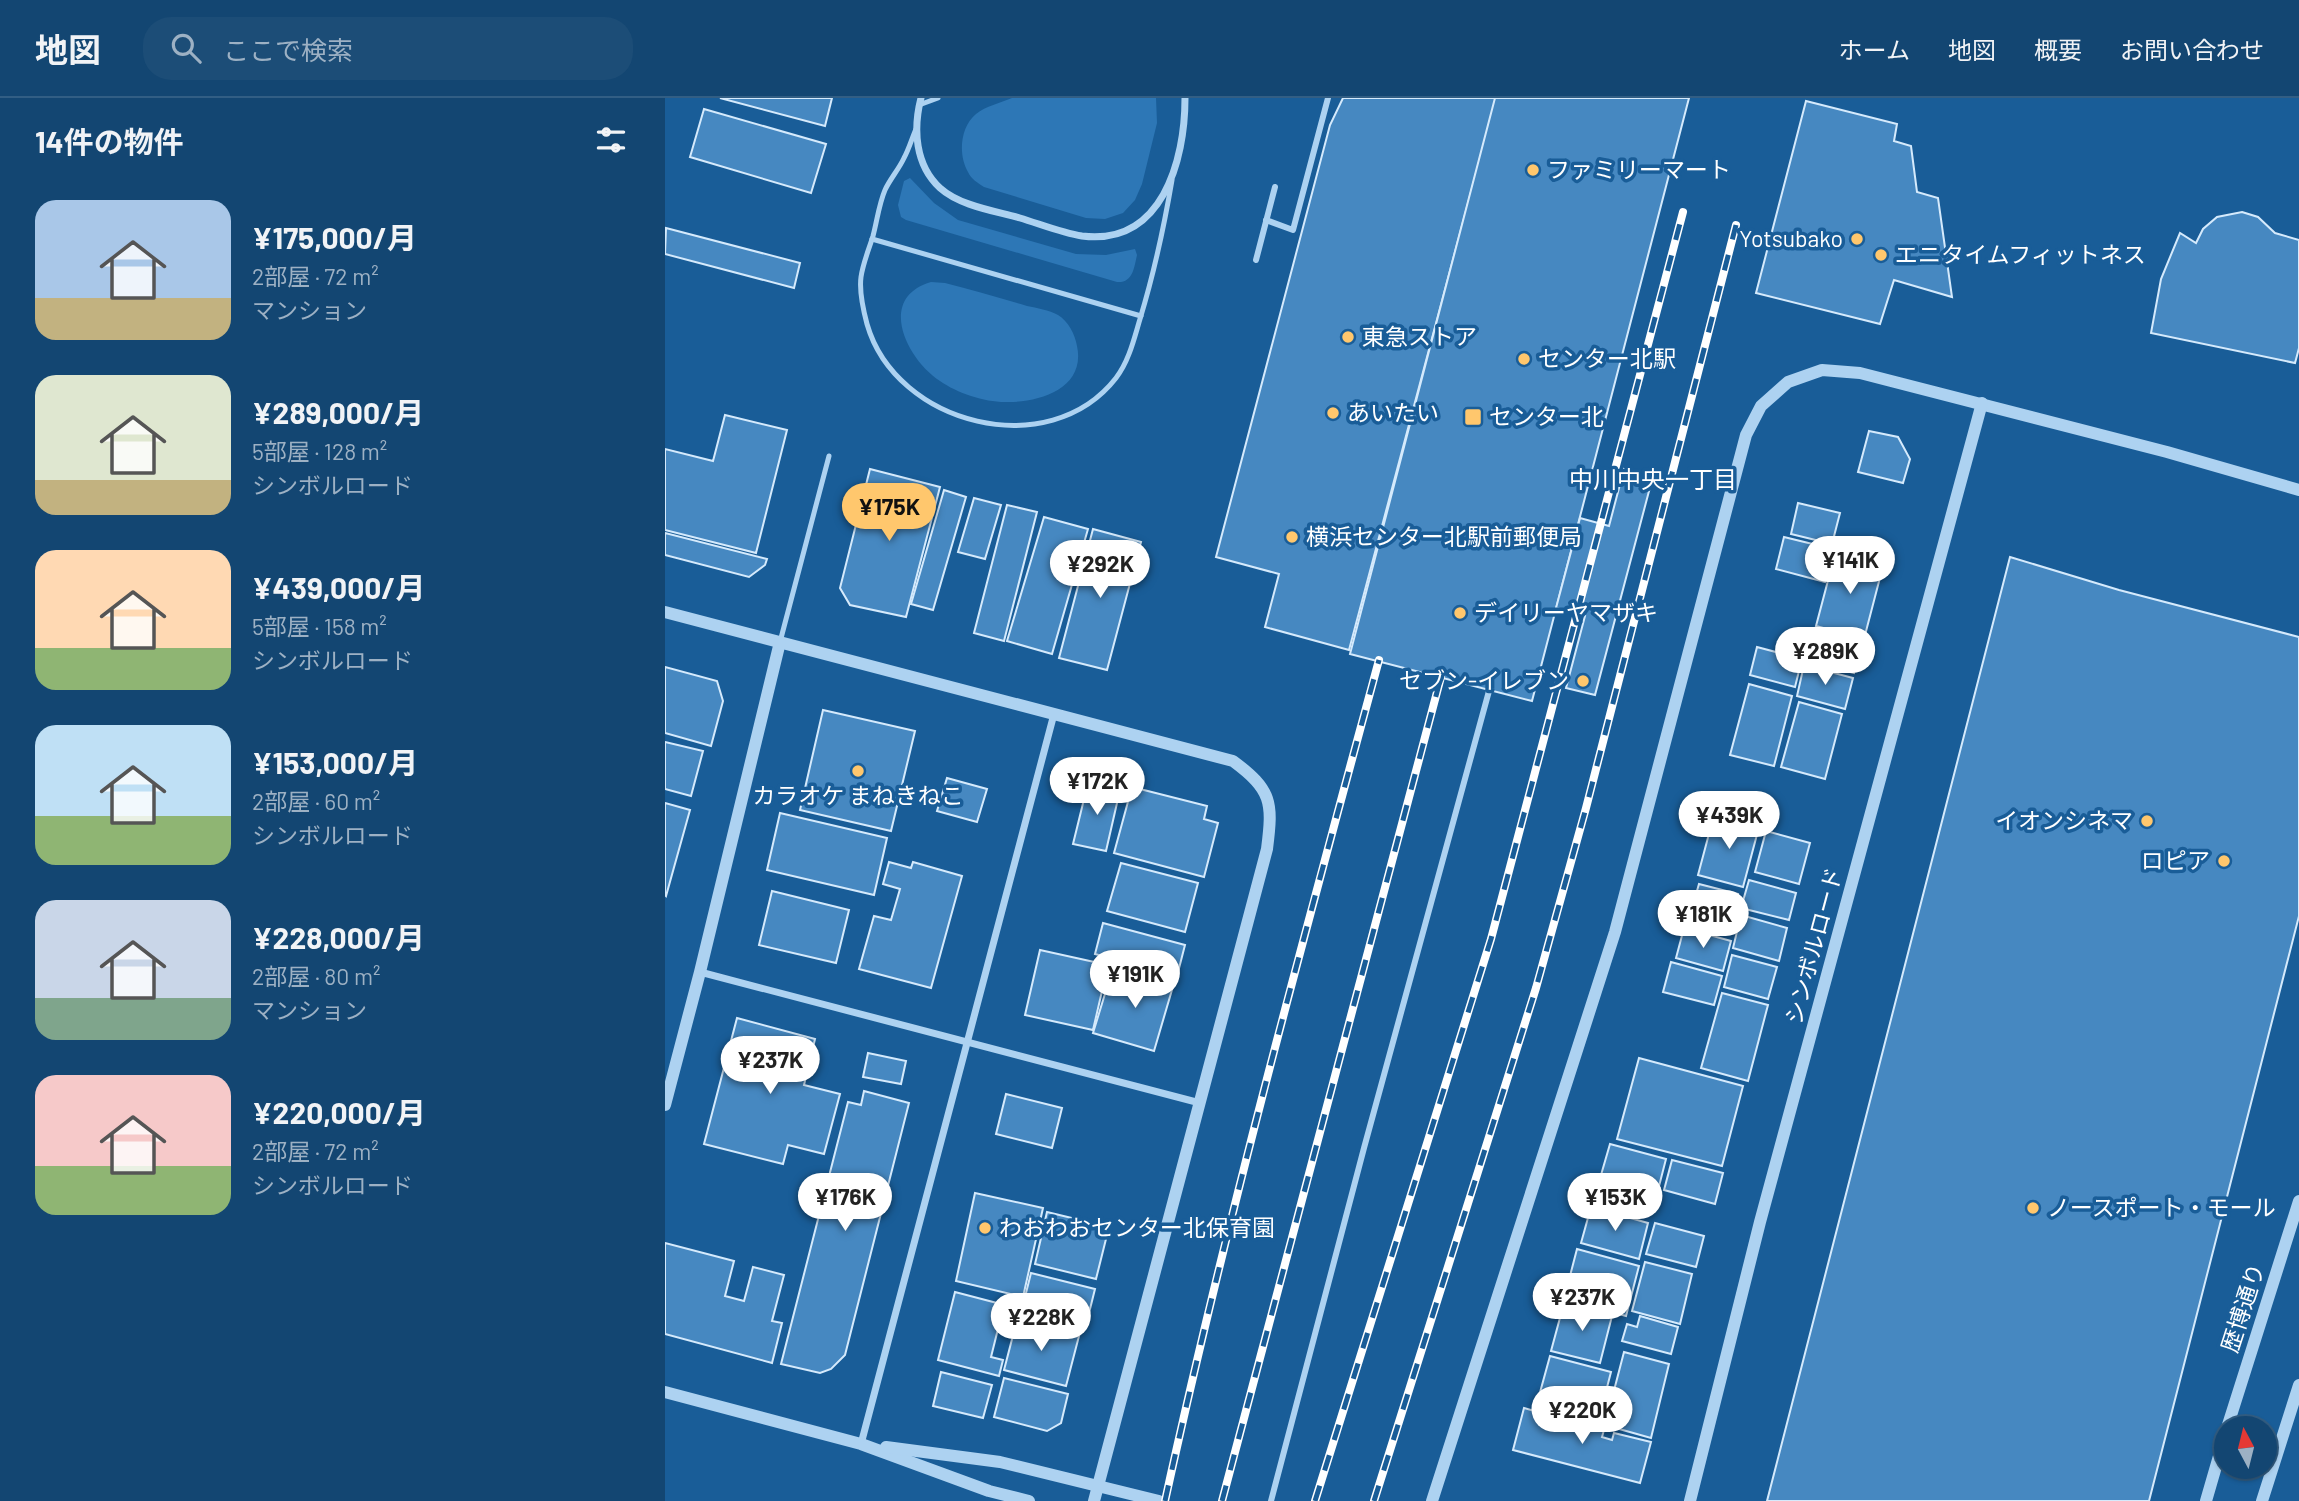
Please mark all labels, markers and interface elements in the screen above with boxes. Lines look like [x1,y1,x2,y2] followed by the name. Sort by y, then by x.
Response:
[143,17,633,80] search box
[35,29,101,69] text: 地図
[167,29,205,67] icon: search
[223,34,353,65] text: ここで検索
[1839,35,1910,64] text: ホーム
[1948,35,1996,64] text: 地図
[2034,35,2082,64] text: 概要
[2120,35,2264,64] text: お問い合わせ
[592,121,630,159] icon: filters
[35,123,184,159] text: 14件の物件
[1547,155,1731,183] place label: ファミリーマート
[1525,162,1541,178] marker: ファミリーマート
[252,219,417,255] text: ¥175,000/月
[1739,224,1843,252] place label: Yotsubako
[91,228,175,312] icon: home
[1849,231,1865,247] marker: Yotsubako
[1895,240,2146,268] place label: エニタイムフィットネス
[1873,247,1889,263] marker: エニタイムフィットネス
[252,262,379,290] text: 2部屋 · 72 m²
[252,296,367,324] text: マンション
[1362,322,1477,350] place label: 東急ストア
[1340,329,1356,345] marker: 東急ストア
[1538,344,1676,372] place label: センター北駅
[1516,351,1532,367] marker: センター北駅
[252,394,424,430] text: ¥289,000/月
[1347,398,1439,426] place label: あいたい
[1489,402,1604,430] place label: センター北
[91,403,175,487] icon: home
[1325,405,1341,421] marker: あいたい
[1463,407,1483,427] marker: センター北
[252,437,387,465] text: 5部屋 · 128 m²
[1569,464,1737,493] district label: 中川中央一丁目
[252,471,413,499] text: シンボルロード
[840,484,938,543] pin: ¥175K
[858,492,920,520] text: ¥175K
[1306,522,1582,550] place label: 横浜センター北駅前郵便局
[1284,529,1300,545] marker: 横浜センター北駅前郵便局
[1801,536,1899,596] pin: ¥141K
[1051,540,1149,600] pin: ¥292K
[1821,545,1879,573] text: ¥141K
[1066,549,1134,577] text: ¥292K
[252,569,426,605] text: ¥439,000/月
[91,578,175,662] icon: home
[1474,598,1658,626] place label: デイリーヤマザキ
[1452,605,1468,621] marker: デイリーヤマザキ
[252,612,387,640] text: 5部屋 · 158 m²
[1776,628,1874,687] pin: ¥289K
[1791,636,1859,664] text: ¥289K
[252,646,413,674] text: シンボルロード
[1399,666,1569,694] place label: セブン-イレブン
[1575,673,1591,689] marker: セブン-イレブン
[252,744,418,780] text: ¥153,000/月
[91,753,175,837] icon: home
[1048,758,1146,817] pin: ¥172K
[850,763,866,779] marker: カラオケ まねきねこ
[1066,766,1128,794] text: ¥172K
[752,781,964,809] place label: カラオケ まねきねこ
[252,787,380,815] text: 2部屋 · 60 m²
[1680,792,1778,851] pin: ¥439K
[1695,800,1763,828] text: ¥439K
[1995,806,2133,834] place label: イオンシネマ
[2139,813,2155,829] marker: イオンシネマ
[252,821,413,849] text: シンボルロード
[2141,846,2210,874] place label: ロピア
[2216,853,2232,869] marker: ロピア
[1779,864,1847,1027] street label: シンボルロード
[1654,890,1752,950] pin: ¥181K
[1674,899,1732,927] text: ¥181K
[252,919,425,955] text: ¥228,000/月
[91,928,175,1012] icon: home
[1086,950,1184,1010] pin: ¥191K
[1106,959,1164,987] text: ¥191K
[252,962,380,990] text: 2部屋 · 80 m²
[252,996,367,1024] text: マンション
[721,1037,819,1096] pin: ¥237K
[737,1045,803,1073] text: ¥237K
[252,1094,426,1130] text: ¥220,000/月
[91,1103,175,1187] icon: home
[252,1137,379,1165] text: 2部屋 · 72 m²
[252,1171,413,1199] text: シンボルロード
[796,1174,894,1233] pin: ¥176K
[1566,1174,1664,1233] pin: ¥153K
[814,1182,876,1210] text: ¥176K
[1583,1182,1647,1210] text: ¥153K
[2047,1193,2276,1221] place label: ノースポート・モール
[2025,1200,2041,1216] marker: ノースポート・モール
[999,1213,1275,1241] place label: わおわおセンター北保育園
[977,1220,993,1236] marker: わおわおセンター北保育園
[2215,1260,2270,1356] street label: 歴博通り
[1533,1274,1631,1333] pin: ¥237K
[1549,1282,1615,1310] text: ¥237K
[992,1294,1090,1353] pin: ¥228K
[1007,1302,1075,1330] text: ¥228K
[1533,1386,1631,1446] pin: ¥220K
[1547,1395,1617,1423] text: ¥220K
[2214,1416,2277,1479] north arrow
[2214,1416,2277,1479] map controls

